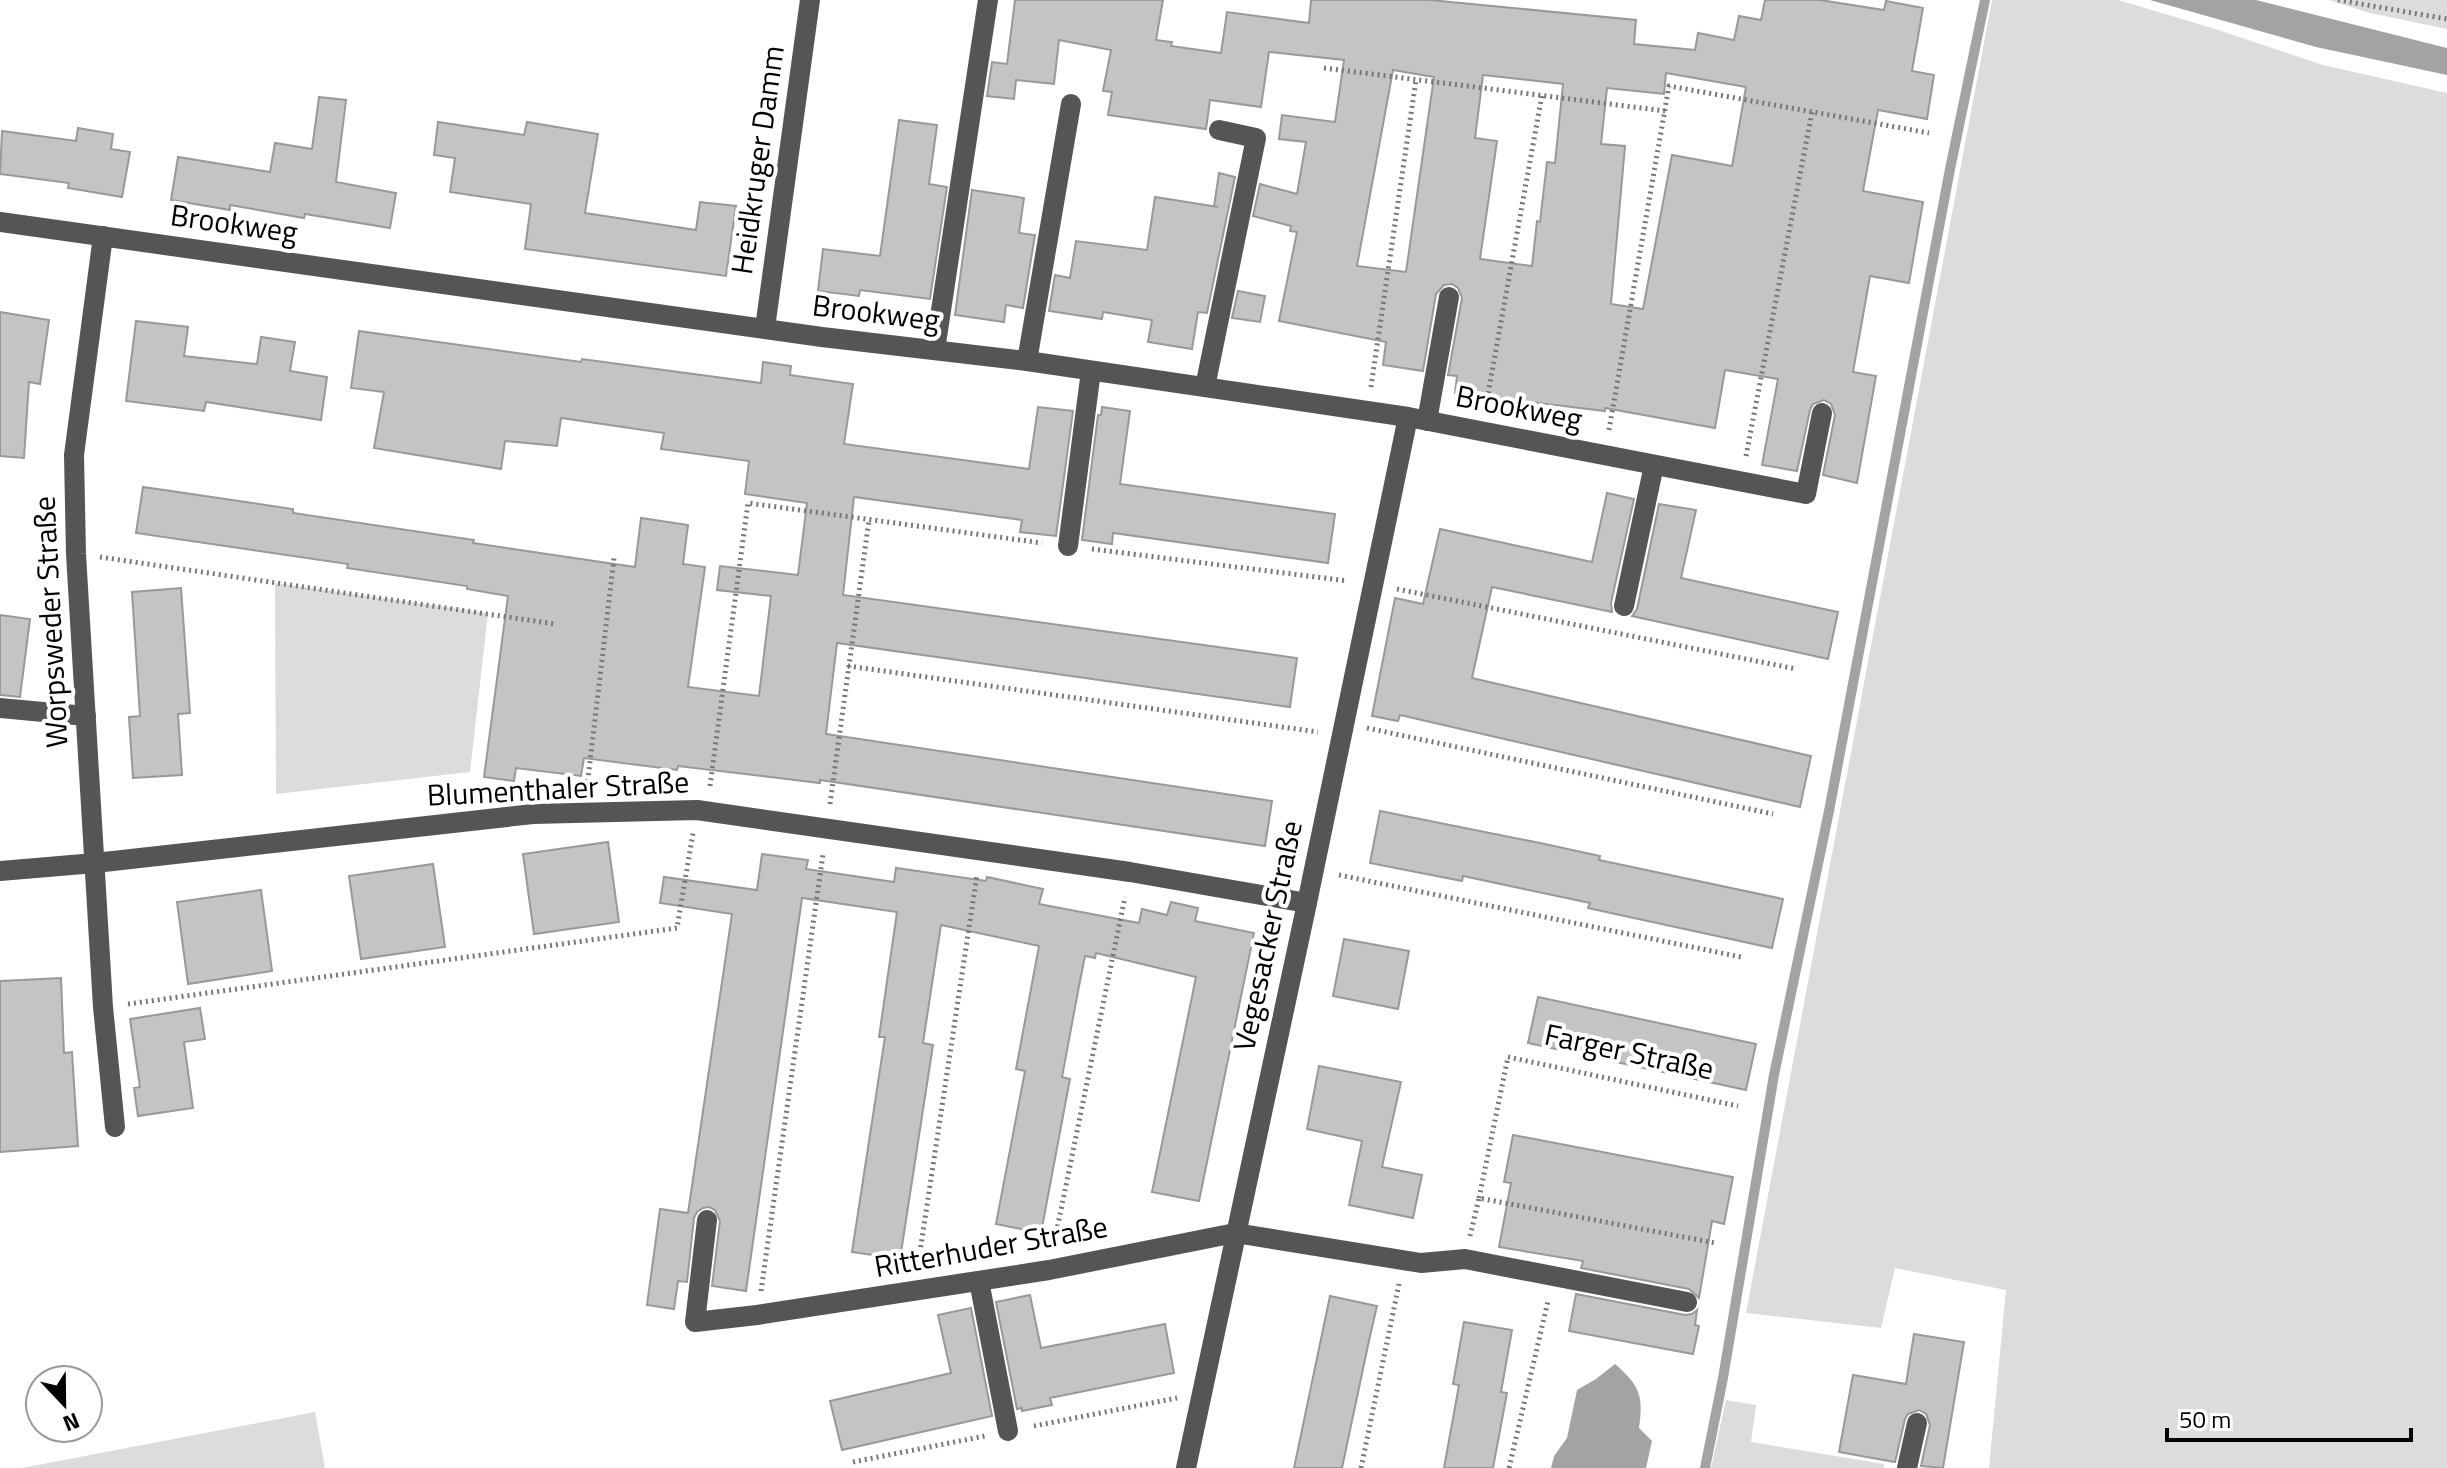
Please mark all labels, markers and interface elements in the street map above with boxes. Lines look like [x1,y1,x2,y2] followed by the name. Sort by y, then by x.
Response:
[718,43,796,277] street label: Heidkruger Damm
[168,191,301,255] street label: Brookweg
[810,281,942,343] street label: Brookweg
[1452,372,1586,442] street label: Brookweg
[20,495,80,749] street label: Worpsweder Straße
[426,758,690,818] street label: Blumenthaler Straße
[1220,816,1314,1055] street label: Vegesacker Straße
[1540,1011,1718,1091] street label: Farger Straße
[871,1203,1111,1289] street label: Ritterhuder Straße
[24,1364,104,1444] north arrow
[2167,1392,2411,1442] scale bar
[2179,1401,2231,1437] text: 50 m
[58,1404,85,1441] text: N

